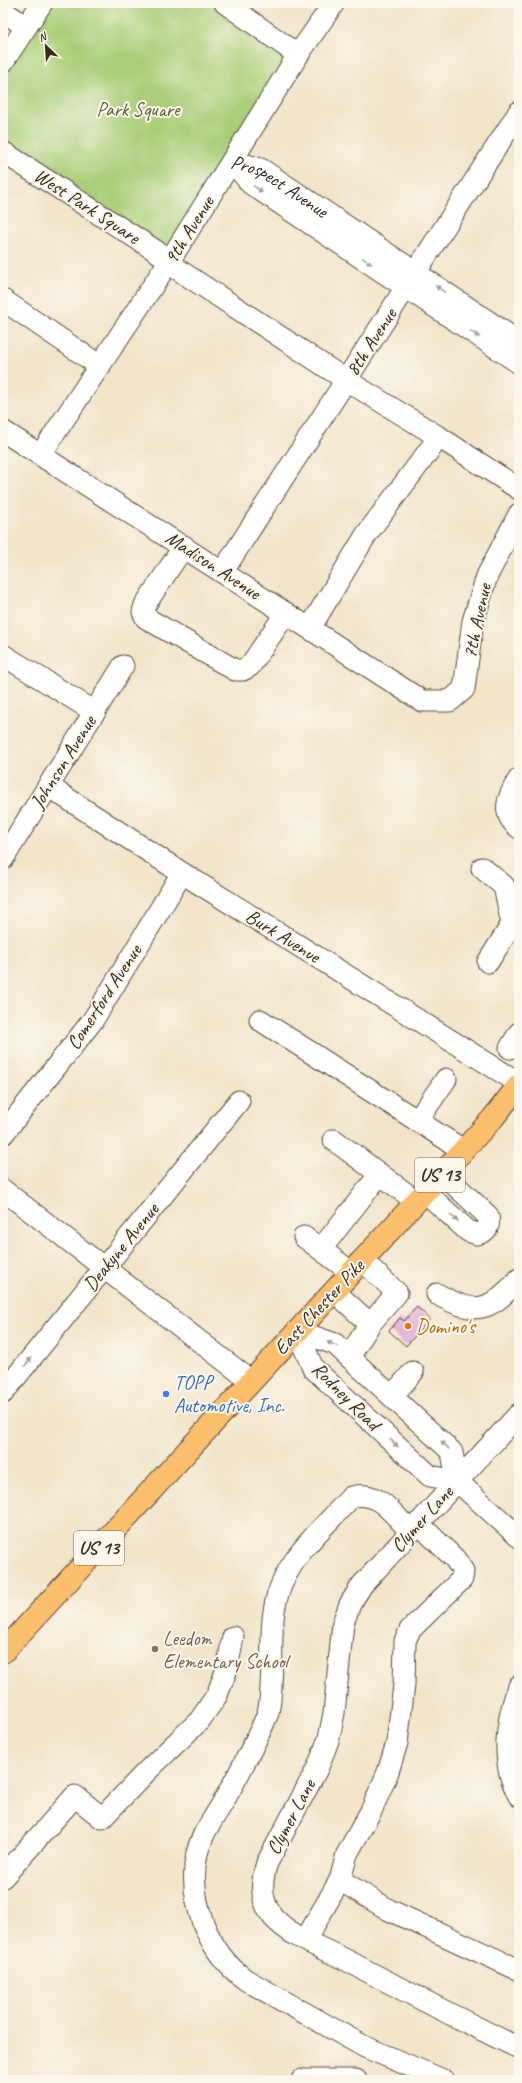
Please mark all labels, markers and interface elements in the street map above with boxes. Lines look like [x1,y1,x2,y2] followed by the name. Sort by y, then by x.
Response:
[26,26,66,66] north arrow
[36,28,50,45] text: N
[96,97,181,122] park label: Park Square
[228,149,334,224] street label: Prospect Avenue
[29,163,146,250] street label: West Park Square
[253,185,264,193] one-way arrow
[158,190,220,269] street label: 9th Avenue
[361,258,372,265] one-way arrow
[435,285,445,293] one-way arrow
[340,302,403,381] street label: 8th Avenue
[469,330,480,338] one-way arrow
[161,525,267,606] street label: Madison Avenue
[457,580,497,661] street label: 7th Avenue
[24,710,102,814] street label: Johnson Avenue
[241,903,326,969] street label: Burk Avenue
[61,939,148,1054] street label: Comerford Avenue
[415,1158,465,1192] road number: US 13
[78,1197,165,1296] street label: Deakyne Avenue
[449,1213,459,1223] one-way arrow
[268,1253,371,1360] street label: East Chester Pike
[416,1314,477,1339] place label: Domino's
[403,1321,413,1331] marker: Domino's
[326,1341,338,1347] one-way arrow
[306,1356,388,1438] street label: Rodney Road
[23,1357,32,1368] one-way arrow
[174,1370,285,1418] place label: TOPP Automotive, Inc.
[161,1389,171,1399] marker: TOPP Automotive, Inc.
[390,1438,399,1447] one-way arrow
[441,1441,450,1450] one-way arrow
[385,1479,460,1558] street label: Clymer Lane
[74,1531,124,1565] road number: US 13
[163,1626,291,1674] place label: Leedom Elementary School
[150,1644,160,1654] marker: Leedom Elementary School
[261,1774,322,1859] street label: Clymer Lane

